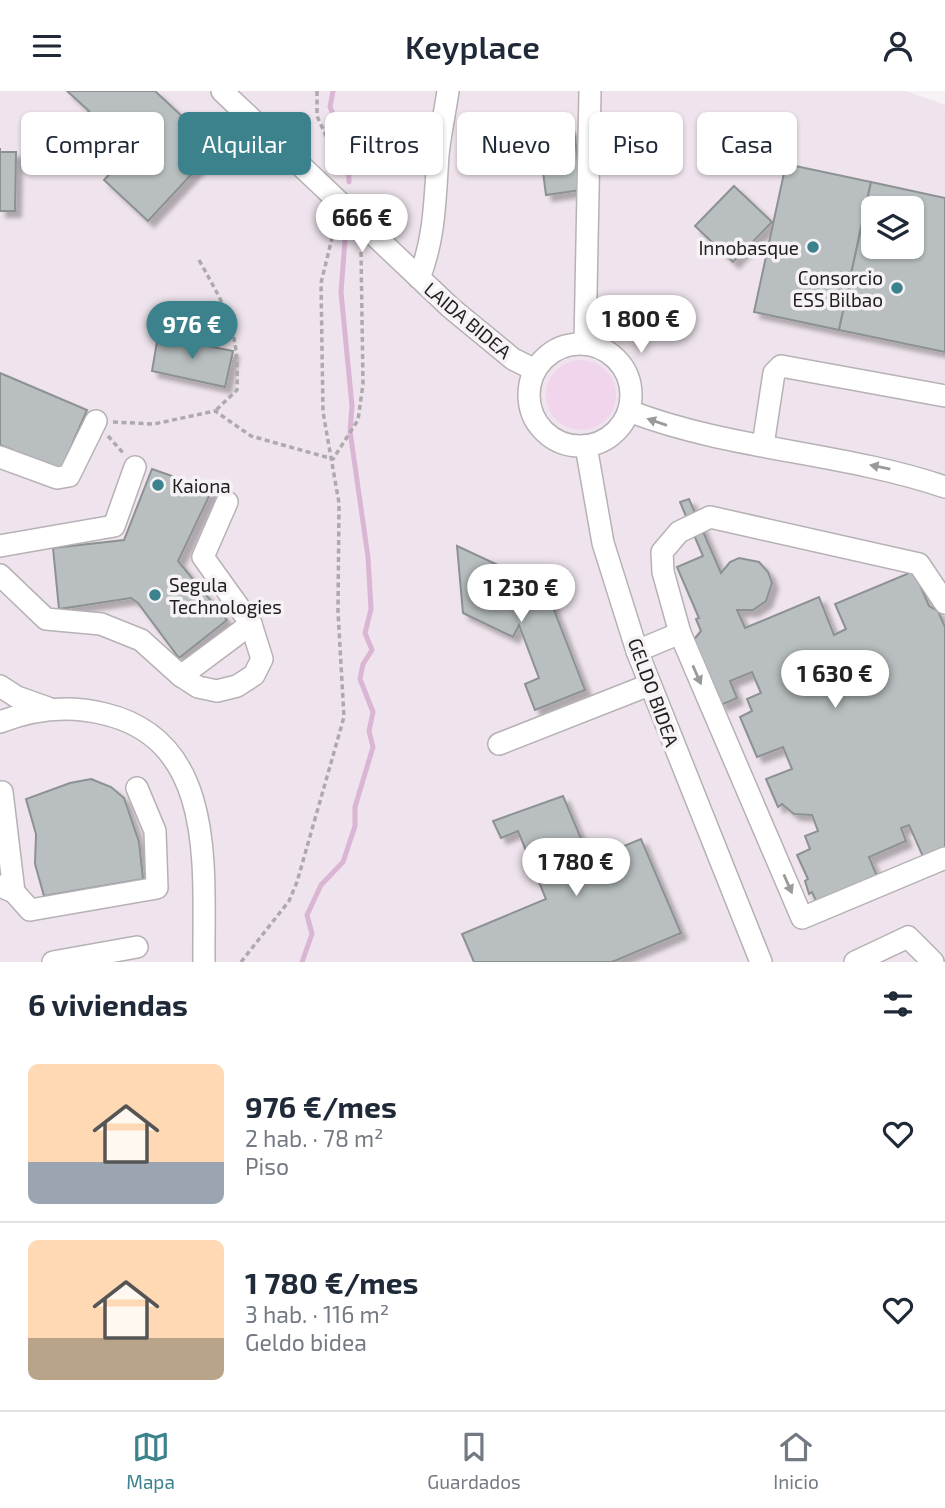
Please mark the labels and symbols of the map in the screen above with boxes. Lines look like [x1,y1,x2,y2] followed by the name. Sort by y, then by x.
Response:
[313,195,411,254] pin: 666 €
[698,236,799,259] place label: Innobasque
[805,239,821,255] marker: Innobasque
[793,266,883,311] place label: Consorcio ESS Bilbao
[420,277,516,363] street label: LAIDA BIDEA
[889,280,905,296] marker: Consorcio ESS Bilbao
[576,295,706,355] pin: 1 800 €
[143,301,241,361] pin: 976 €
[647,416,668,427] one-way arrow
[869,462,891,473] one-way arrow
[172,474,231,497] place label: Kaiona
[150,477,166,493] marker: Kaiona
[456,565,586,624] pin: 1 230 €
[169,573,282,618] place label: Segula Technologies
[147,587,163,603] marker: Segula Technologies
[624,635,684,750] street label: GELDO BIDEA
[770,651,900,710] pin: 1 630 €
[692,665,703,686] one-way arrow
[511,839,641,898] pin: 1 780 €
[782,874,794,894] one-way arrow

